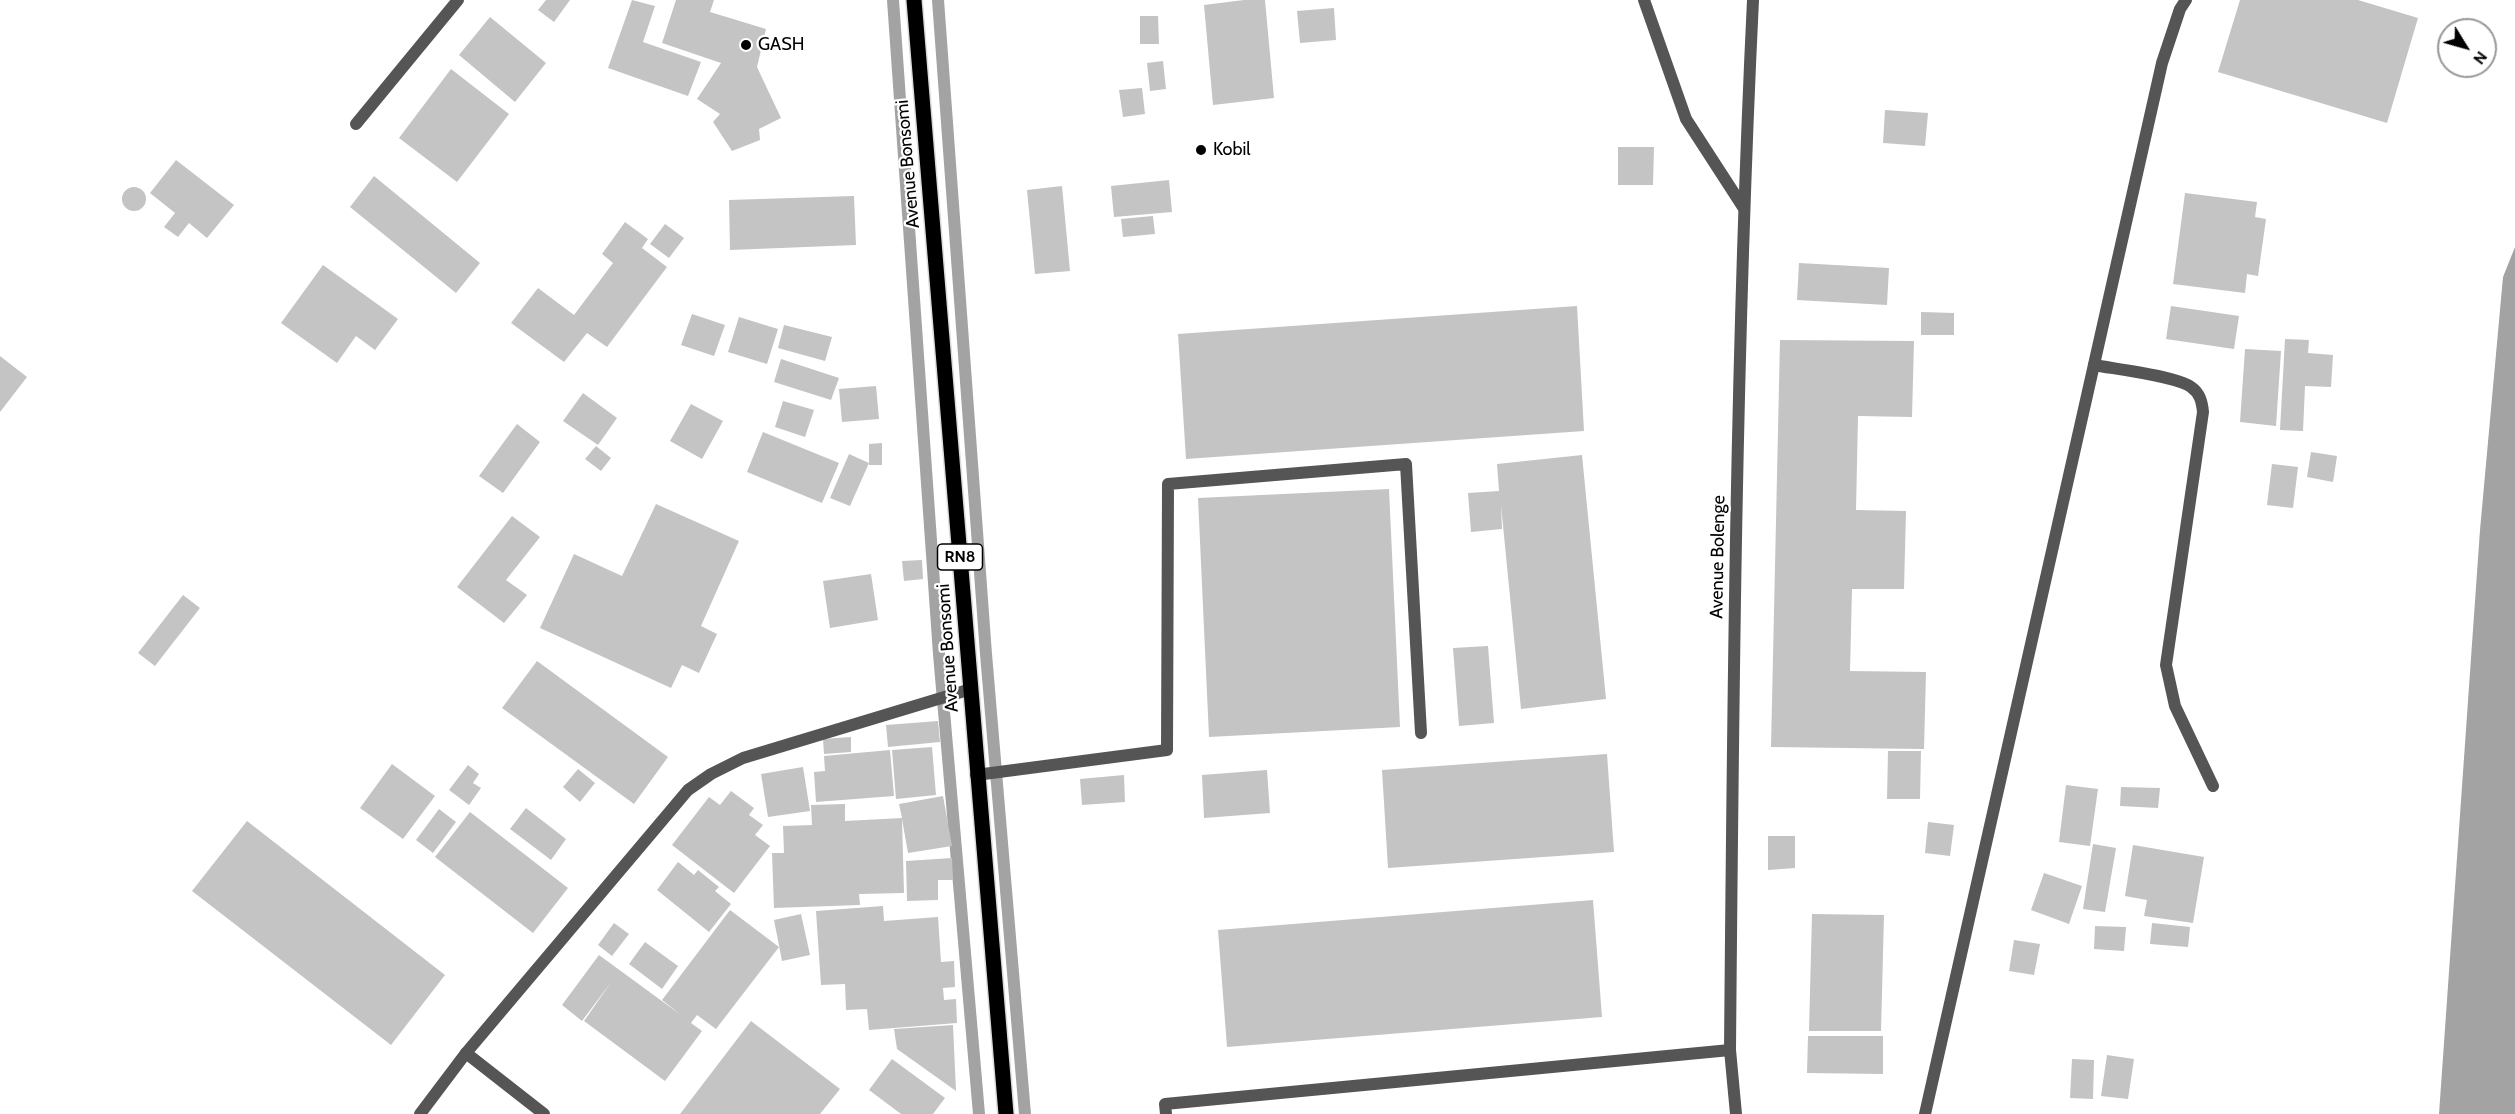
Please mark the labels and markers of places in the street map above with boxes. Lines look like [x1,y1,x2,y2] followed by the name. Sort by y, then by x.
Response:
[758,34,804,56] place label: GASH
[739,38,753,52] marker: GASH
[1213,139,1251,161] place label: Kobil
[1194,143,1208,157] marker: Kobil

